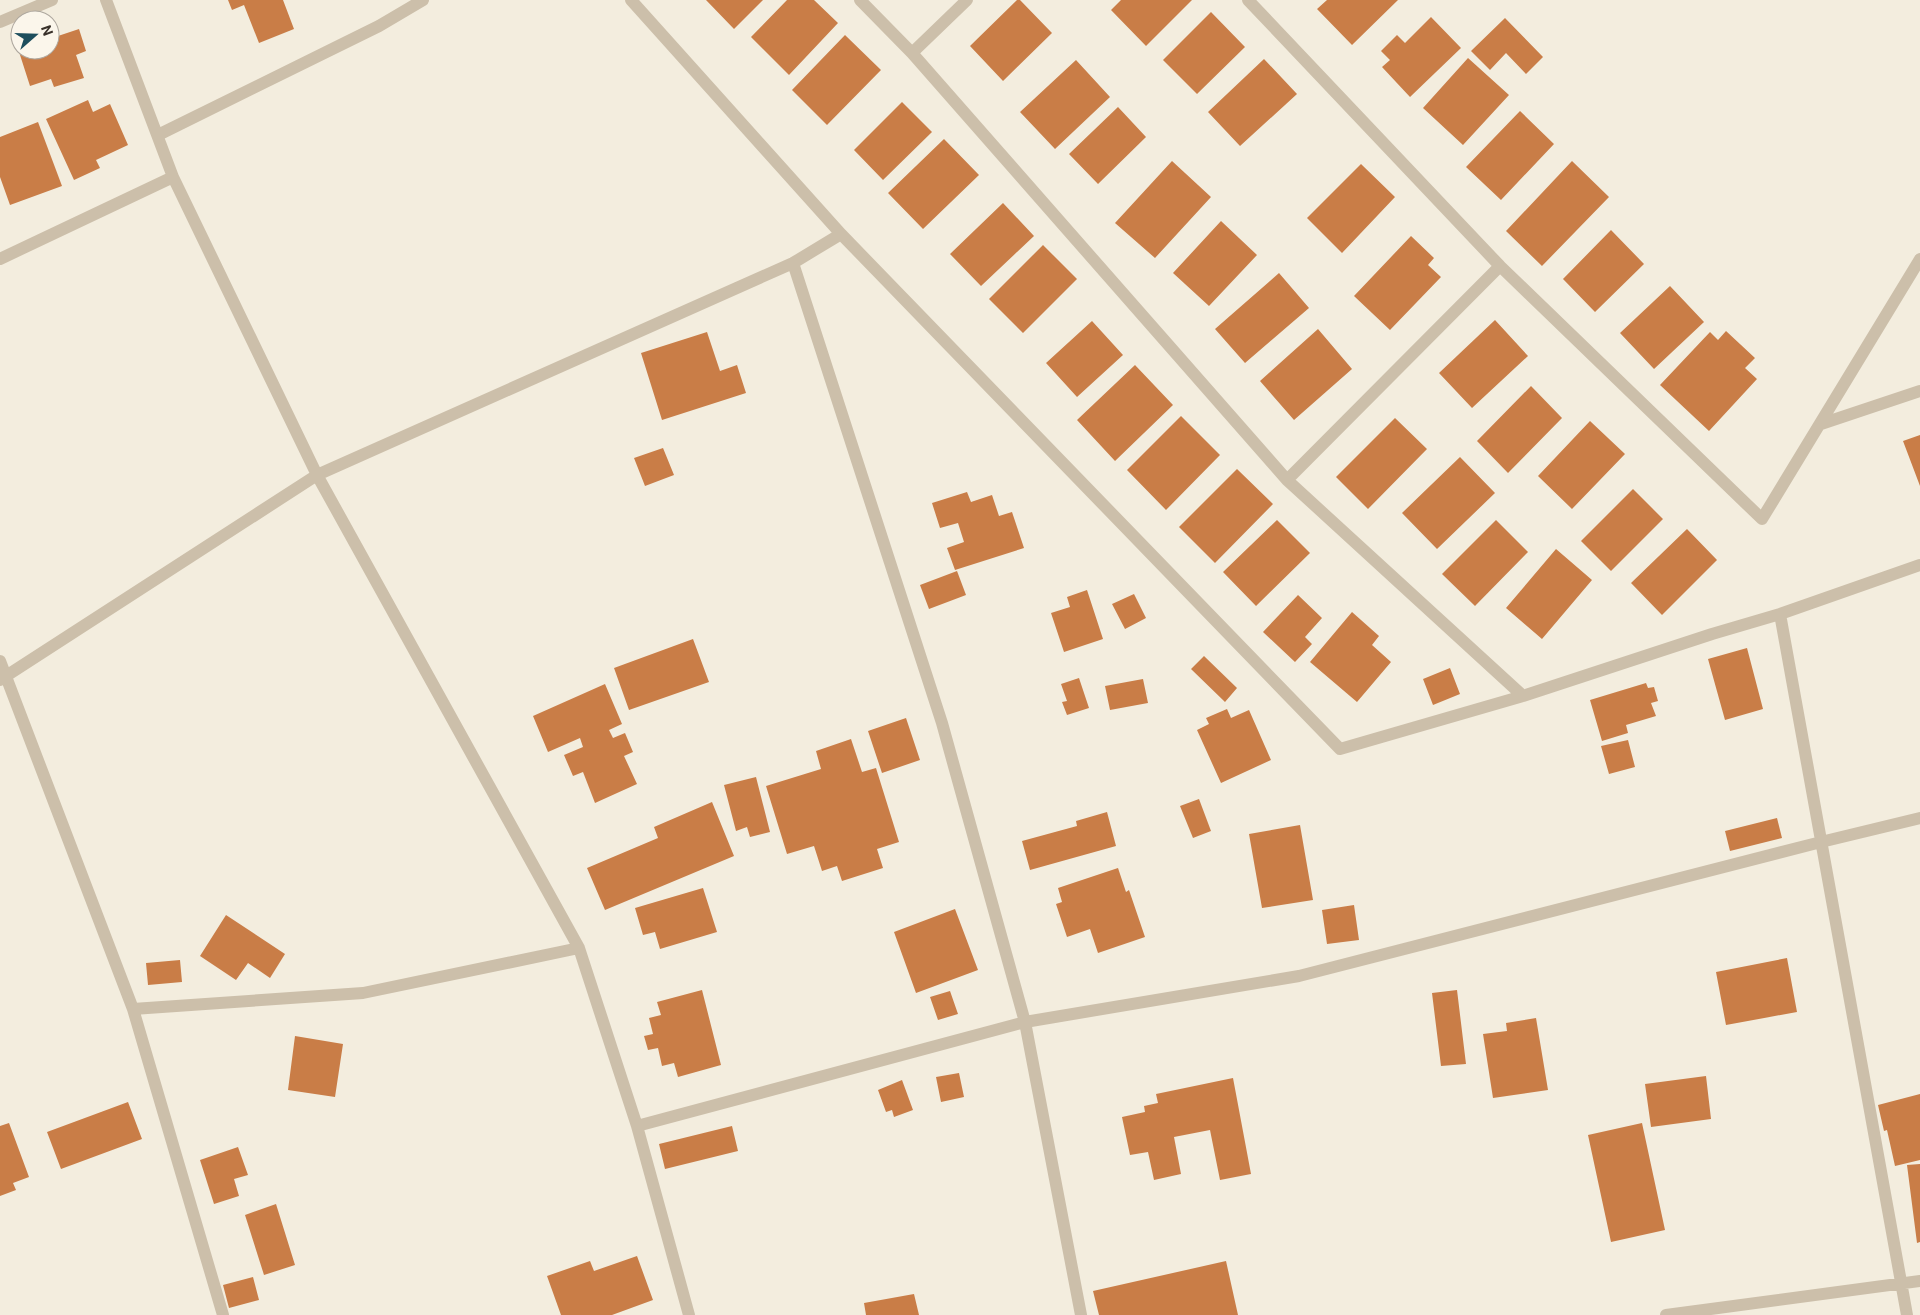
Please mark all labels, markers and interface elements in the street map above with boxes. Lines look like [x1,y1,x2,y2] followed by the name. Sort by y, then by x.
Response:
[10,10,60,60] north arrow
[38,23,56,38] text: N

